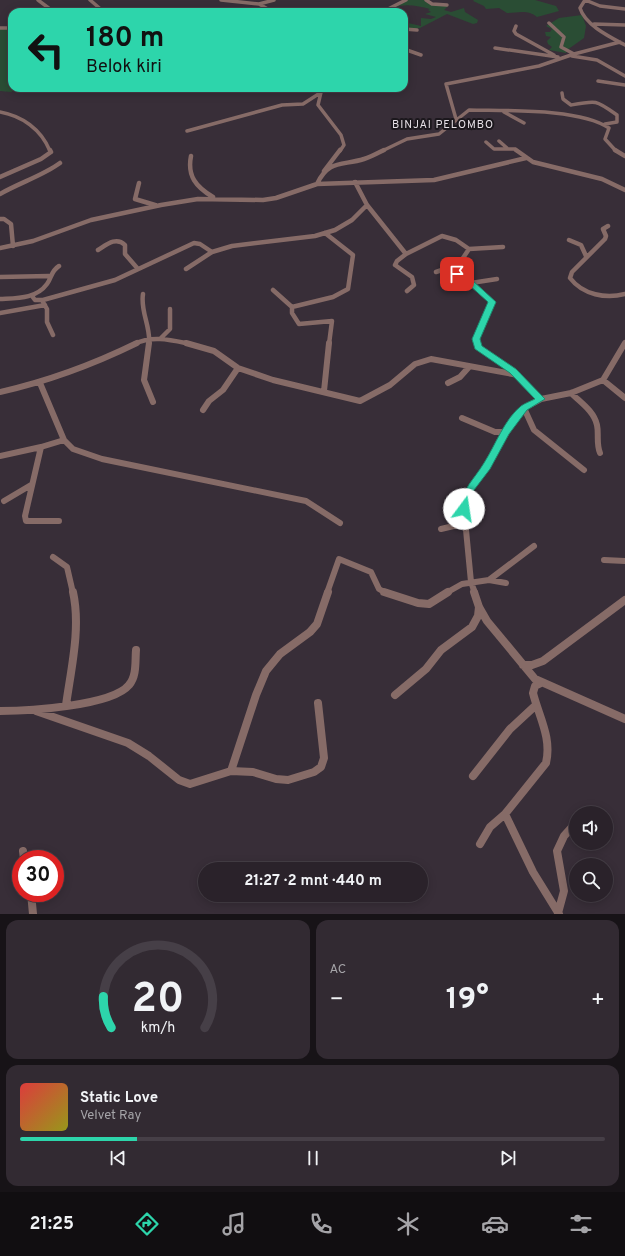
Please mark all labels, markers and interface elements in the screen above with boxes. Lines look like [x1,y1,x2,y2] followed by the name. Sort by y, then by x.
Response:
[86,21,164,57] text: 180 m
[20,24,72,76] icon: left
[86,56,162,79] text: Belok kiri
[392,118,494,132] district label: BINJAI PELOMBO
[440,257,474,291] pin
[446,263,468,285] icon: arrive
[443,488,485,530] position arrow
[569,806,613,902] map controls
[569,806,613,850] button: sound
[12,850,64,902] speed limit sign: 30
[569,858,613,902] button: search
[244,872,382,891] text: 21:27 · 2 mnt · 440 m
[330,962,346,978] text: AC
[131,973,184,1026] text: 20
[446,982,489,1019] text: 19°
[330,987,344,1014] text: −
[591,987,605,1014] text: +
[140,1018,175,1036] text: km/h
[80,1089,158,1108] text: Static Love
[80,1108,141,1124] text: Velvet Ray
[107,1147,129,1169] icon: previous
[302,1147,324,1169] icon: pause
[497,1147,519,1169] icon: next
[133,1210,161,1238] icon: directions
[220,1210,248,1238] icon: music
[307,1210,335,1238] icon: phone
[394,1210,422,1238] icon: climate
[481,1210,509,1238] icon: car
[567,1210,595,1238] icon: filters
[29,1213,74,1236] text: 21:25

